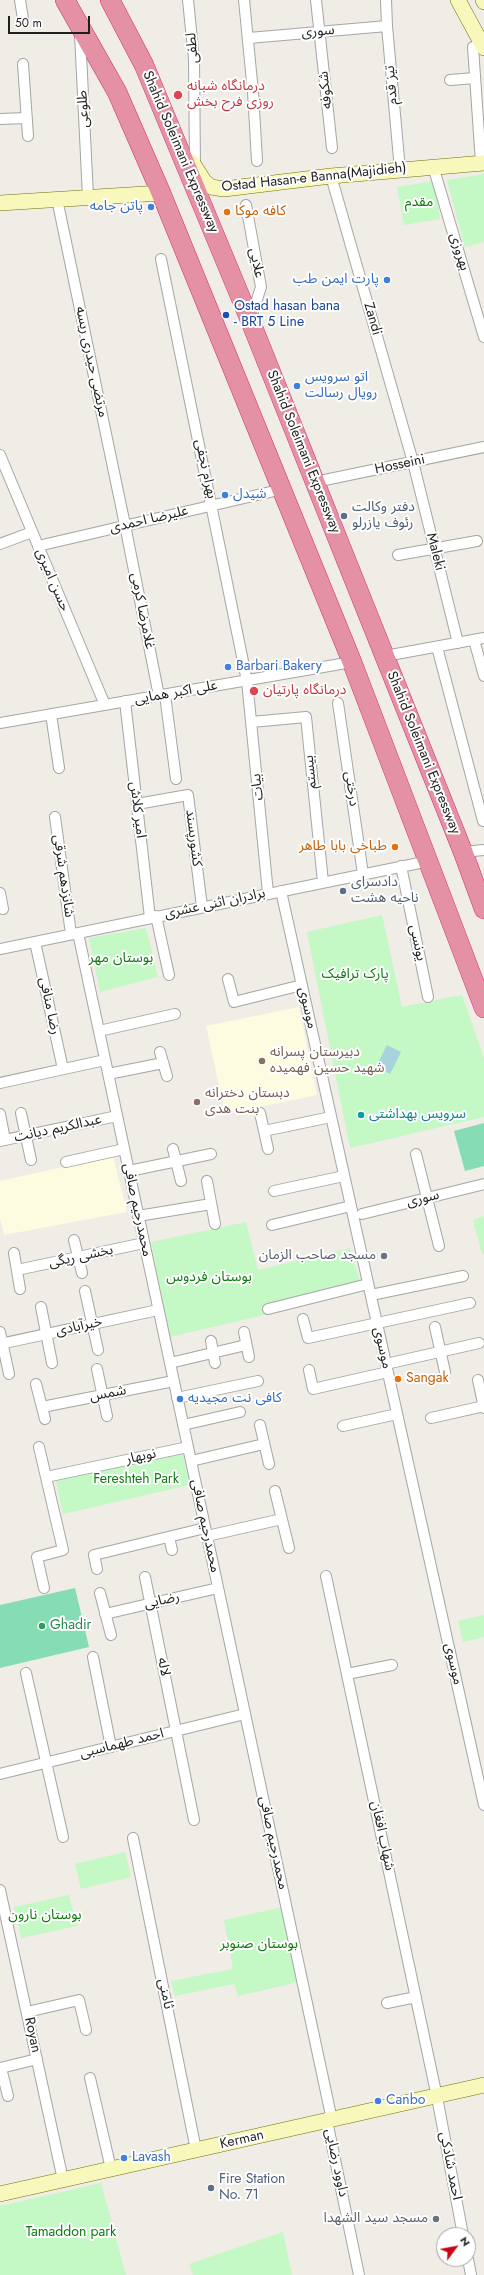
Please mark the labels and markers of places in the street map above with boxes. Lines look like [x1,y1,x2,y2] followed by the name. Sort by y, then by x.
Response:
[187,79,274,112] place label: درمانگاه شبانه روزی فرح بخش
[172,89,184,101] marker: درمانگاه شبانه روزی فرح بخش
[90,199,143,215] place label: پاتن جامه
[146,202,156,212] marker: پاتن جامه
[235,204,286,220] place label: کافه موکا
[222,207,232,217] marker: کافه موکا
[293,272,379,288] place label: پارت ایمن طب
[382,275,392,285] marker: پارت ایمن طب
[234,299,340,332] place label: Ostad hasan bana - BRT 5 Line
[221,310,231,320] marker: Ostad hasan bana - BRT 5 Line
[305,370,377,402] place label: اتو سرویس رویال رسالت
[292,381,302,391] marker: اتو سرویس رویال رسالت
[233,487,266,503] place label: شیدل
[220,490,230,500] marker: شیدل
[352,500,415,532] place label: دفتر وکالت رئوف یازرلو
[339,511,349,521] marker: دفتر وکالت رئوف یازرلو
[236,659,322,675] place label: Barbari Bakery
[223,662,233,672] marker: Barbari Bakery
[263,683,347,699] place label: درمانگاه پارتیان
[248,685,260,697] marker: درمانگاه پارتیان
[299,839,387,855] place label: طباخی بابا طاهر
[390,842,400,852] marker: طباخی بابا طاهر
[351,875,419,908] place label: دادسرای ناحیه هشت
[338,886,348,896] marker: دادسرای ناحیه هشت
[270,1045,385,1078] place label: دبیرستان پسرانه شهید حسین فهمیده
[257,1056,267,1066] marker: دبیرستان پسرانه شهید حسین فهمیده
[205,1086,290,1118] place label: دبستان دخترانه بنت هدی
[192,1097,202,1107] marker: دبستان دخترانه بنت هدی
[369,1107,466,1123] place label: سرویس بهداشتی
[356,1110,366,1120] marker: سرویس بهداشتی
[259,1248,376,1264] place label: مسجد صاحب الزمان
[379,1251,389,1261] marker: مسجد صاحب الزمان
[406,1371,449,1387] place label: Sangak
[393,1374,403,1384] marker: Sangak
[188,1391,282,1407] place label: کافی نت مجیدیه
[175,1394,185,1404] marker: کافی نت مجیدیه
[50,1618,91,1634] place label: Ghadir
[37,1621,47,1631] marker: Ghadir
[386,2093,425,2109] place label: Canbo
[373,2096,383,2106] marker: Canbo
[132,2150,171,2166] place label: Lavash
[119,2153,129,2163] marker: Lavash
[219,2172,285,2204] place label: Fire Station No. 71
[206,2183,216,2193] marker: Fire Station No. 71
[324,2211,428,2227] place label: مسجد سید الشهدا
[431,2214,441,2224] marker: مسجد سید الشهدا

